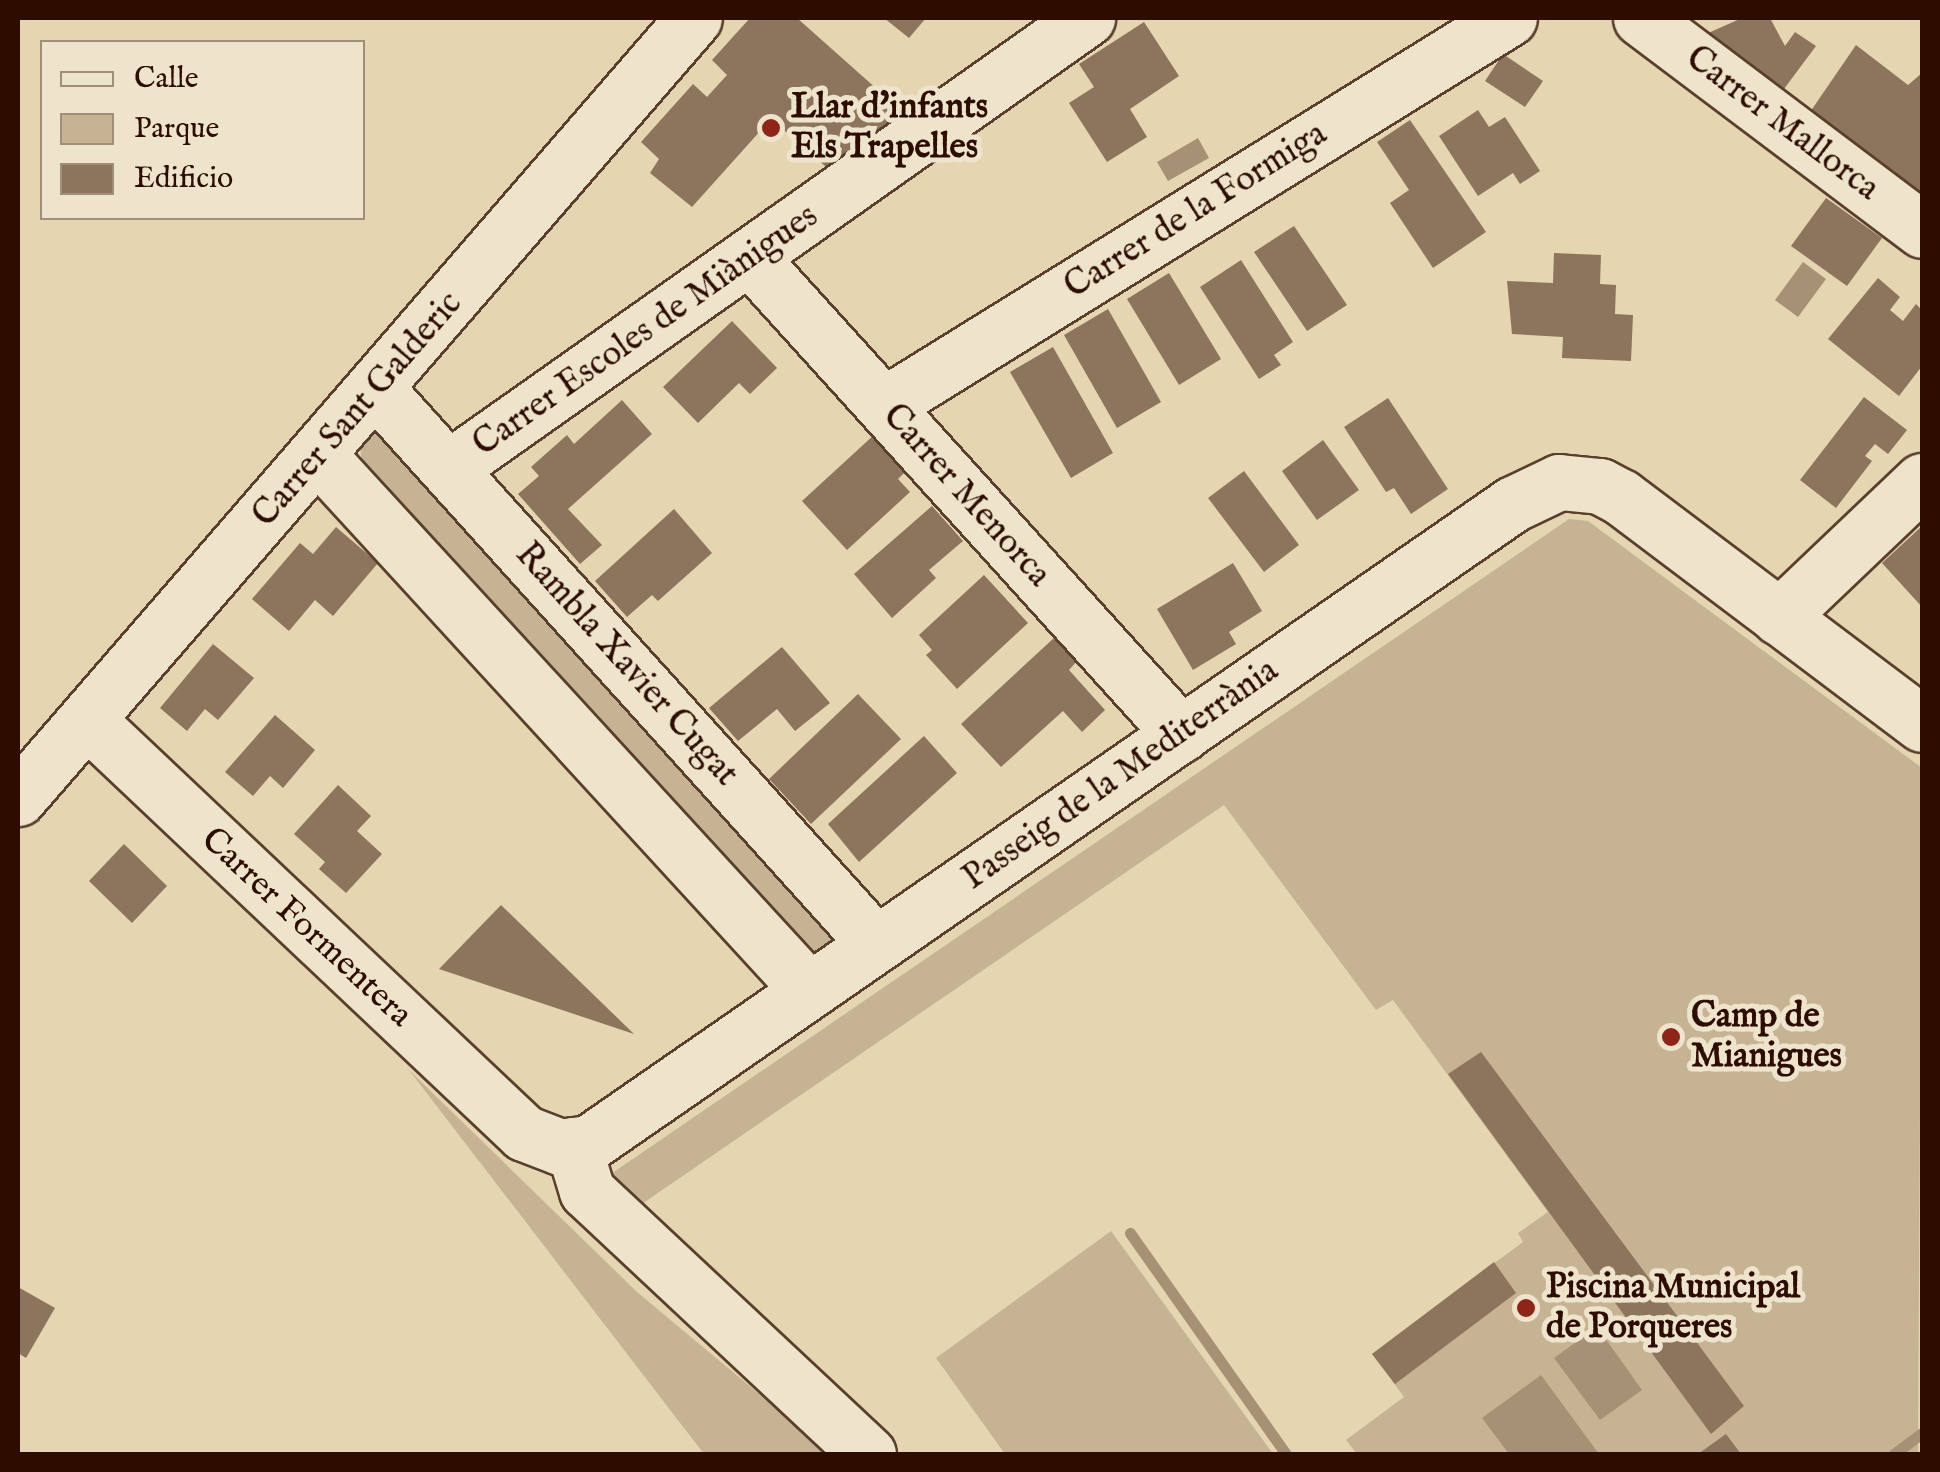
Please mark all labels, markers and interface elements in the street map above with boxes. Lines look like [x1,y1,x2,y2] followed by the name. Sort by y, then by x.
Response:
[1677,38,1887,210] street label: Carrer Mallorca
[40,40,365,220] legend
[134,60,198,98] text: Calle
[791,87,988,169] place label: Llar d'infants Els Trapelles
[134,110,219,148] text: Parque
[1057,113,1335,309] street label: Carrer de la Formiga
[760,117,782,139] marker: Llar d'infants Els Trapelles
[134,160,233,198] text: Edificio
[465,196,827,466] street label: Carrer Escoles de Miànigues
[244,284,472,536] street label: Carrer Sant Galderic
[873,396,1059,596] street label: Carrer Menorca
[506,535,746,795] street label: Rambla Xavier Cugat
[955,650,1287,900] street label: Passeig de la Mediterrània
[192,819,420,1037] street label: Carrer Formentera
[1691,996,1842,1078] place label: Camp de Mianigues
[1660,1026,1682,1048] marker: Camp de Mianigues
[1546,1267,1800,1349] place label: Piscina Municipal de Porqueres
[1515,1297,1537,1319] marker: Piscina Municipal de Porqueres

